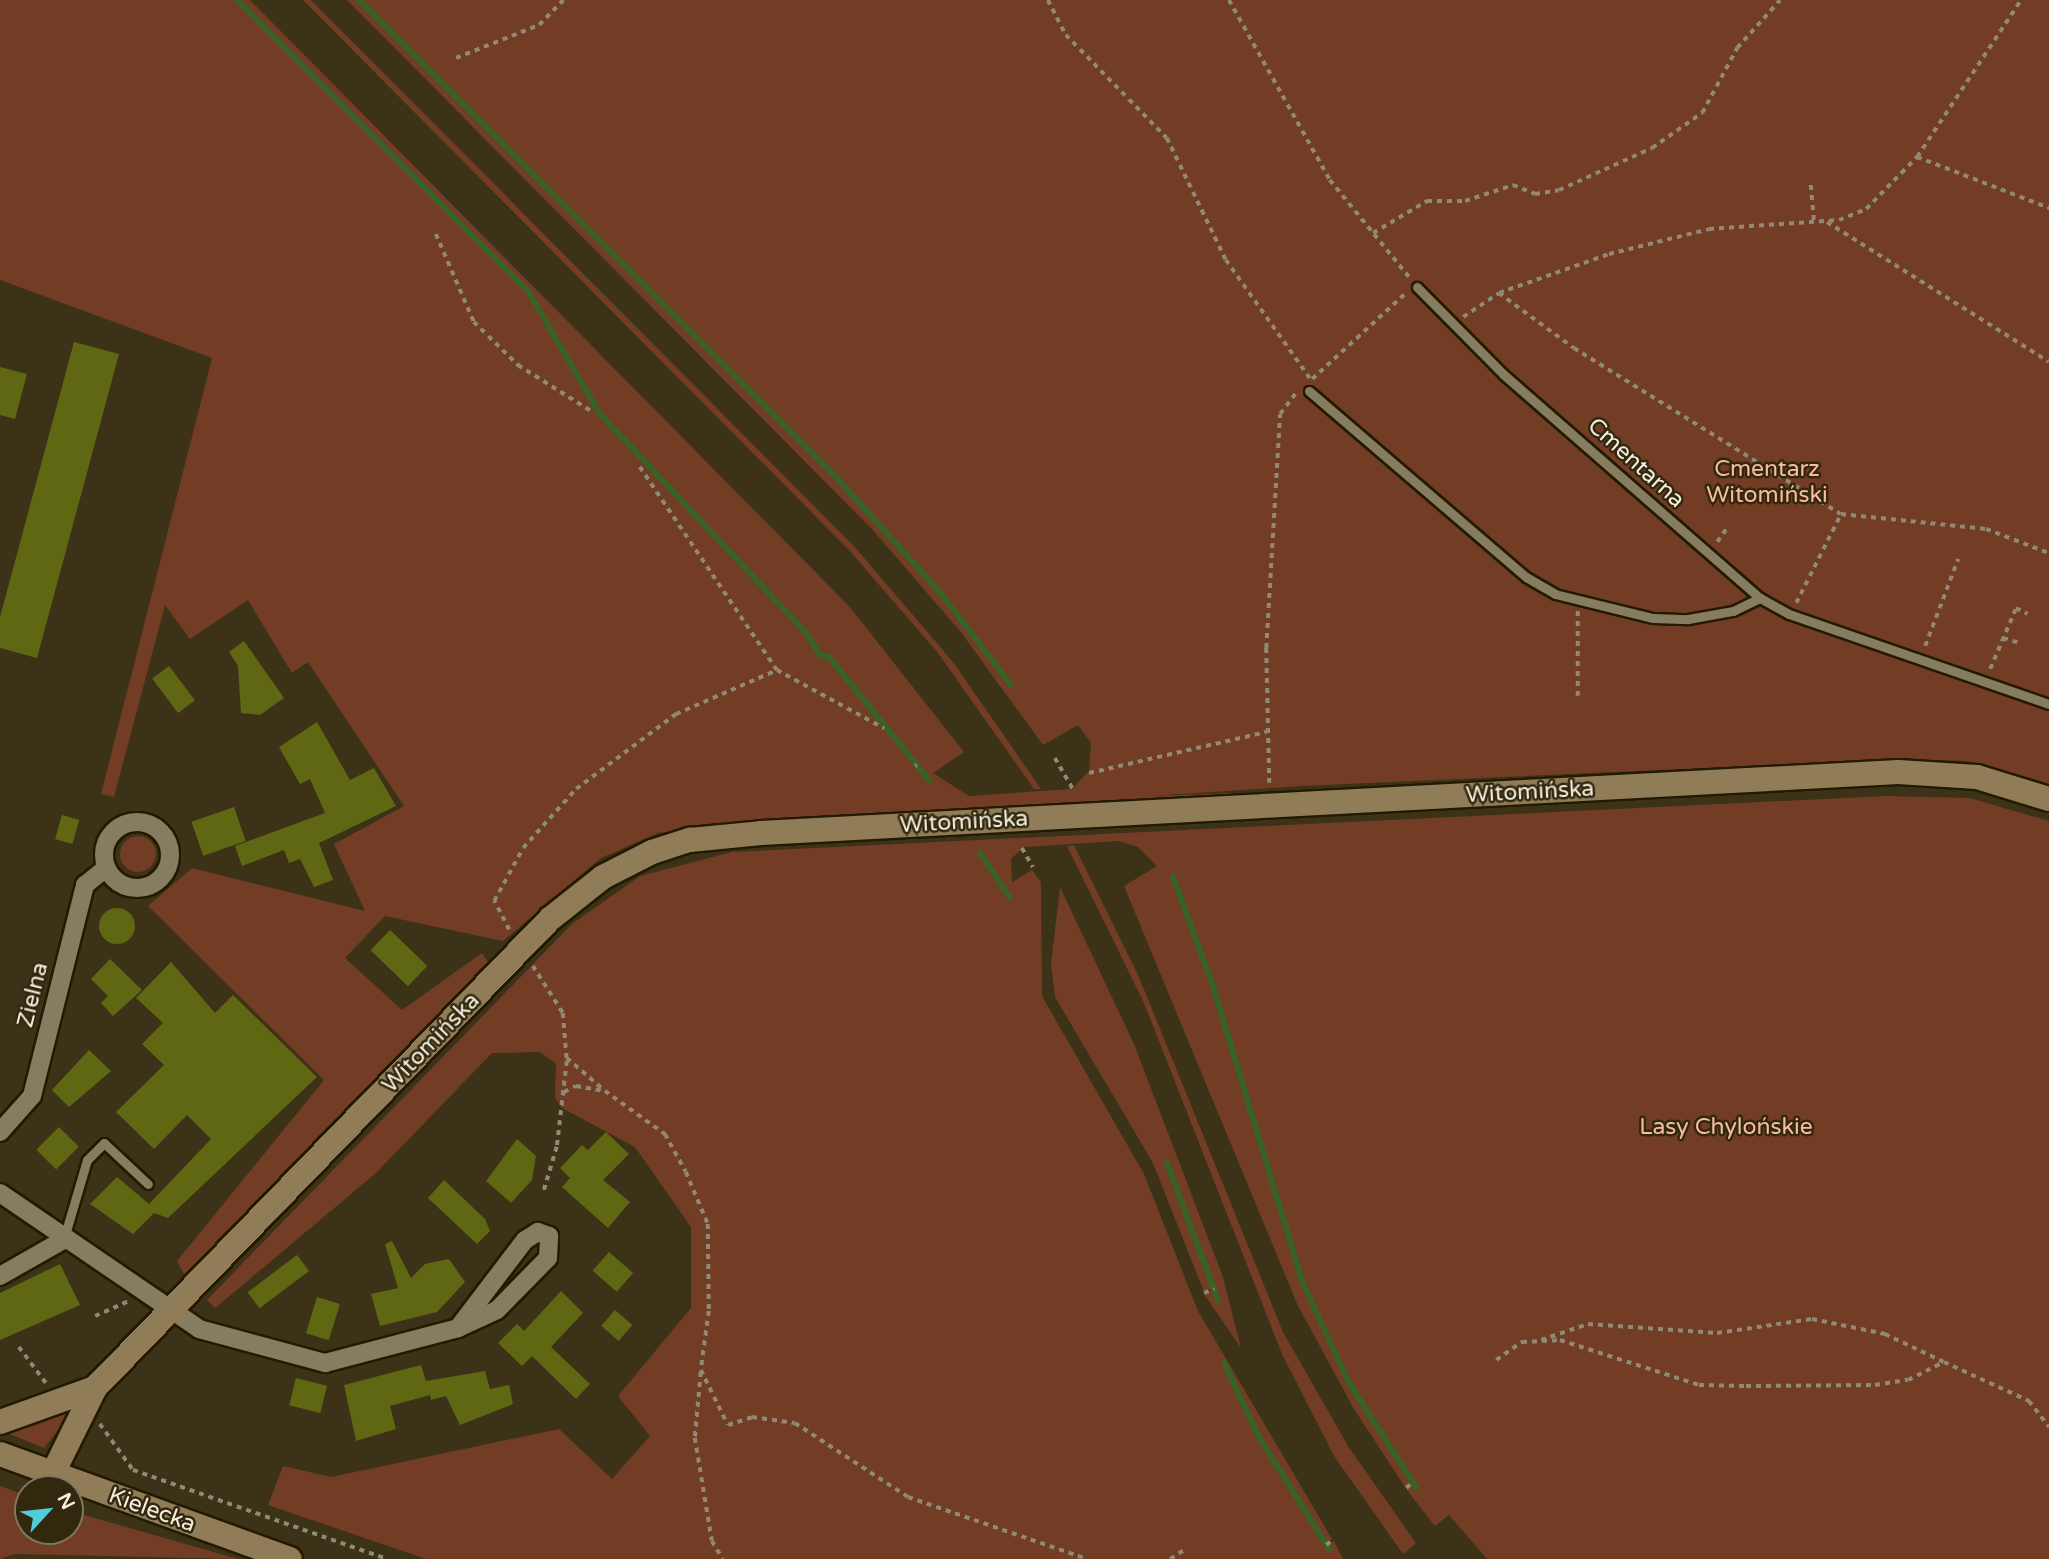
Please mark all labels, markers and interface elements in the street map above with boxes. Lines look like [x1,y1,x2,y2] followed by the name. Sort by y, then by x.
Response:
[1582,412,1690,514] street label: Cmentarna
[1706,455,1828,509] park label: Cmentarz Witomiński
[1465,775,1595,809] street label: Witomińska
[899,805,1029,839] street label: Witomińska
[12,960,54,1030] street label: Zielna
[376,987,486,1099] street label: Witomińska
[1639,1113,1813,1141] park label: Lasy Chylońskie
[14,1475,84,1545] north arrow
[105,1482,199,1538] street label: Kielecka
[53,1490,79,1513] text: N

